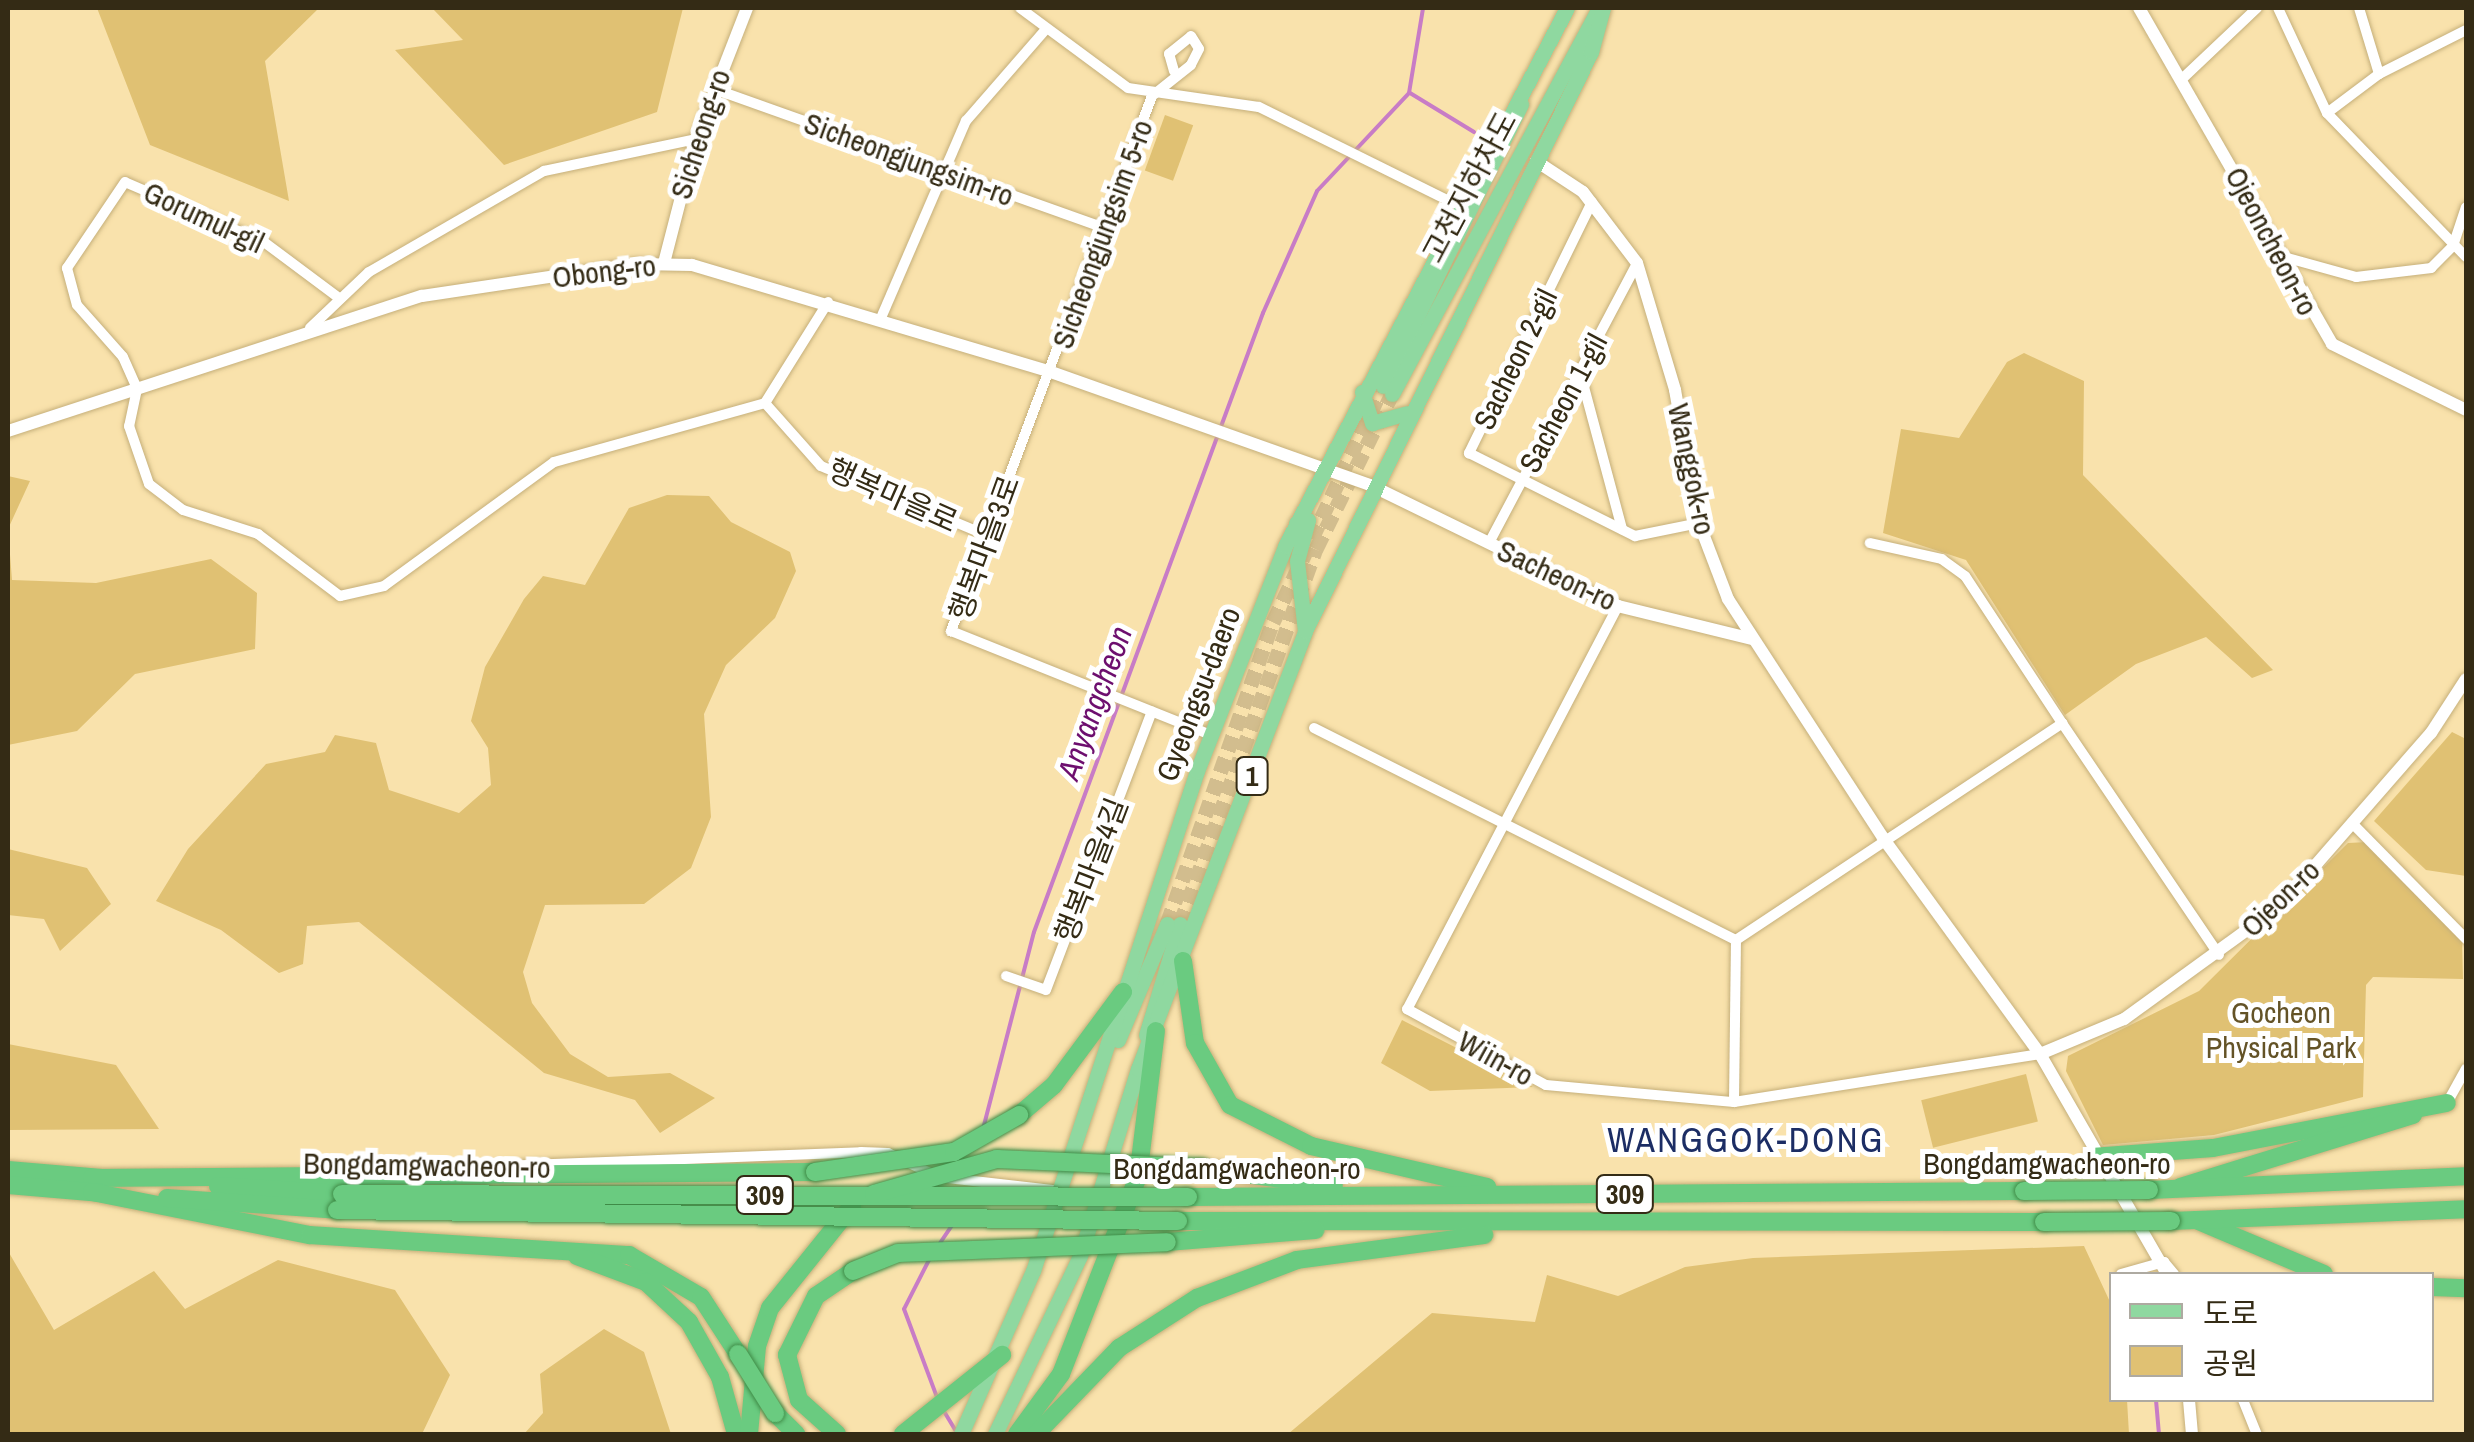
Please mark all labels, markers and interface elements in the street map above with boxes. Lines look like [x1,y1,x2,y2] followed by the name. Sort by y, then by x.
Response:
[662,65,738,203] street label: Sicheong-ro
[799,104,1019,214] street label: Sicheongjungsim-ro
[1414,105,1524,269] street label: 고천지하차도
[1044,115,1160,353] street label: Sicheongjungsim 5-ro
[2218,161,2326,321] street label: Ojeoncheon-ro
[138,174,270,260] street label: Gorumul-gil
[550,247,658,295] street label: Obong-ro
[1466,283,1564,435] street label: Sacheon 2-gil
[1511,328,1615,478] street label: Sacheon 1-gil
[1661,400,1723,538] street label: Wanggok-ro
[823,450,963,540] street label: 행복마을로
[941,471,1027,625] street label: 행복마을3로
[1492,532,1622,618] street label: Sacheon-ro
[1148,602,1248,786] street label: Gyeongsu-daero
[1050,621,1140,785] water label: Anyangcheon
[1234,753,1270,799] road number: 1
[1047,793,1135,947] street label: 행복마을4길
[2233,852,2327,944] street label: Ojeon-ro
[2206,994,2356,1064] park label: Gocheon Physical Park
[1452,1023,1540,1093] street label: Wiin-ro
[1607,1119,1885,1161] district label: WANGGOK-DONG
[303,1145,551,1185] street label: Bongdamgwacheon-ro
[1923,1145,2171,1181] street label: Bongdamgwacheon-ro
[1113,1150,1361,1186] street label: Bongdamgwacheon-ro
[1595,1171,1655,1217] road number: 309
[735,1172,795,1218] road number: 309
[2109,1272,2434,1402] legend
[2203,1293,2258,1333] text: 도로
[2203,1343,2258,1383] text: 공원

